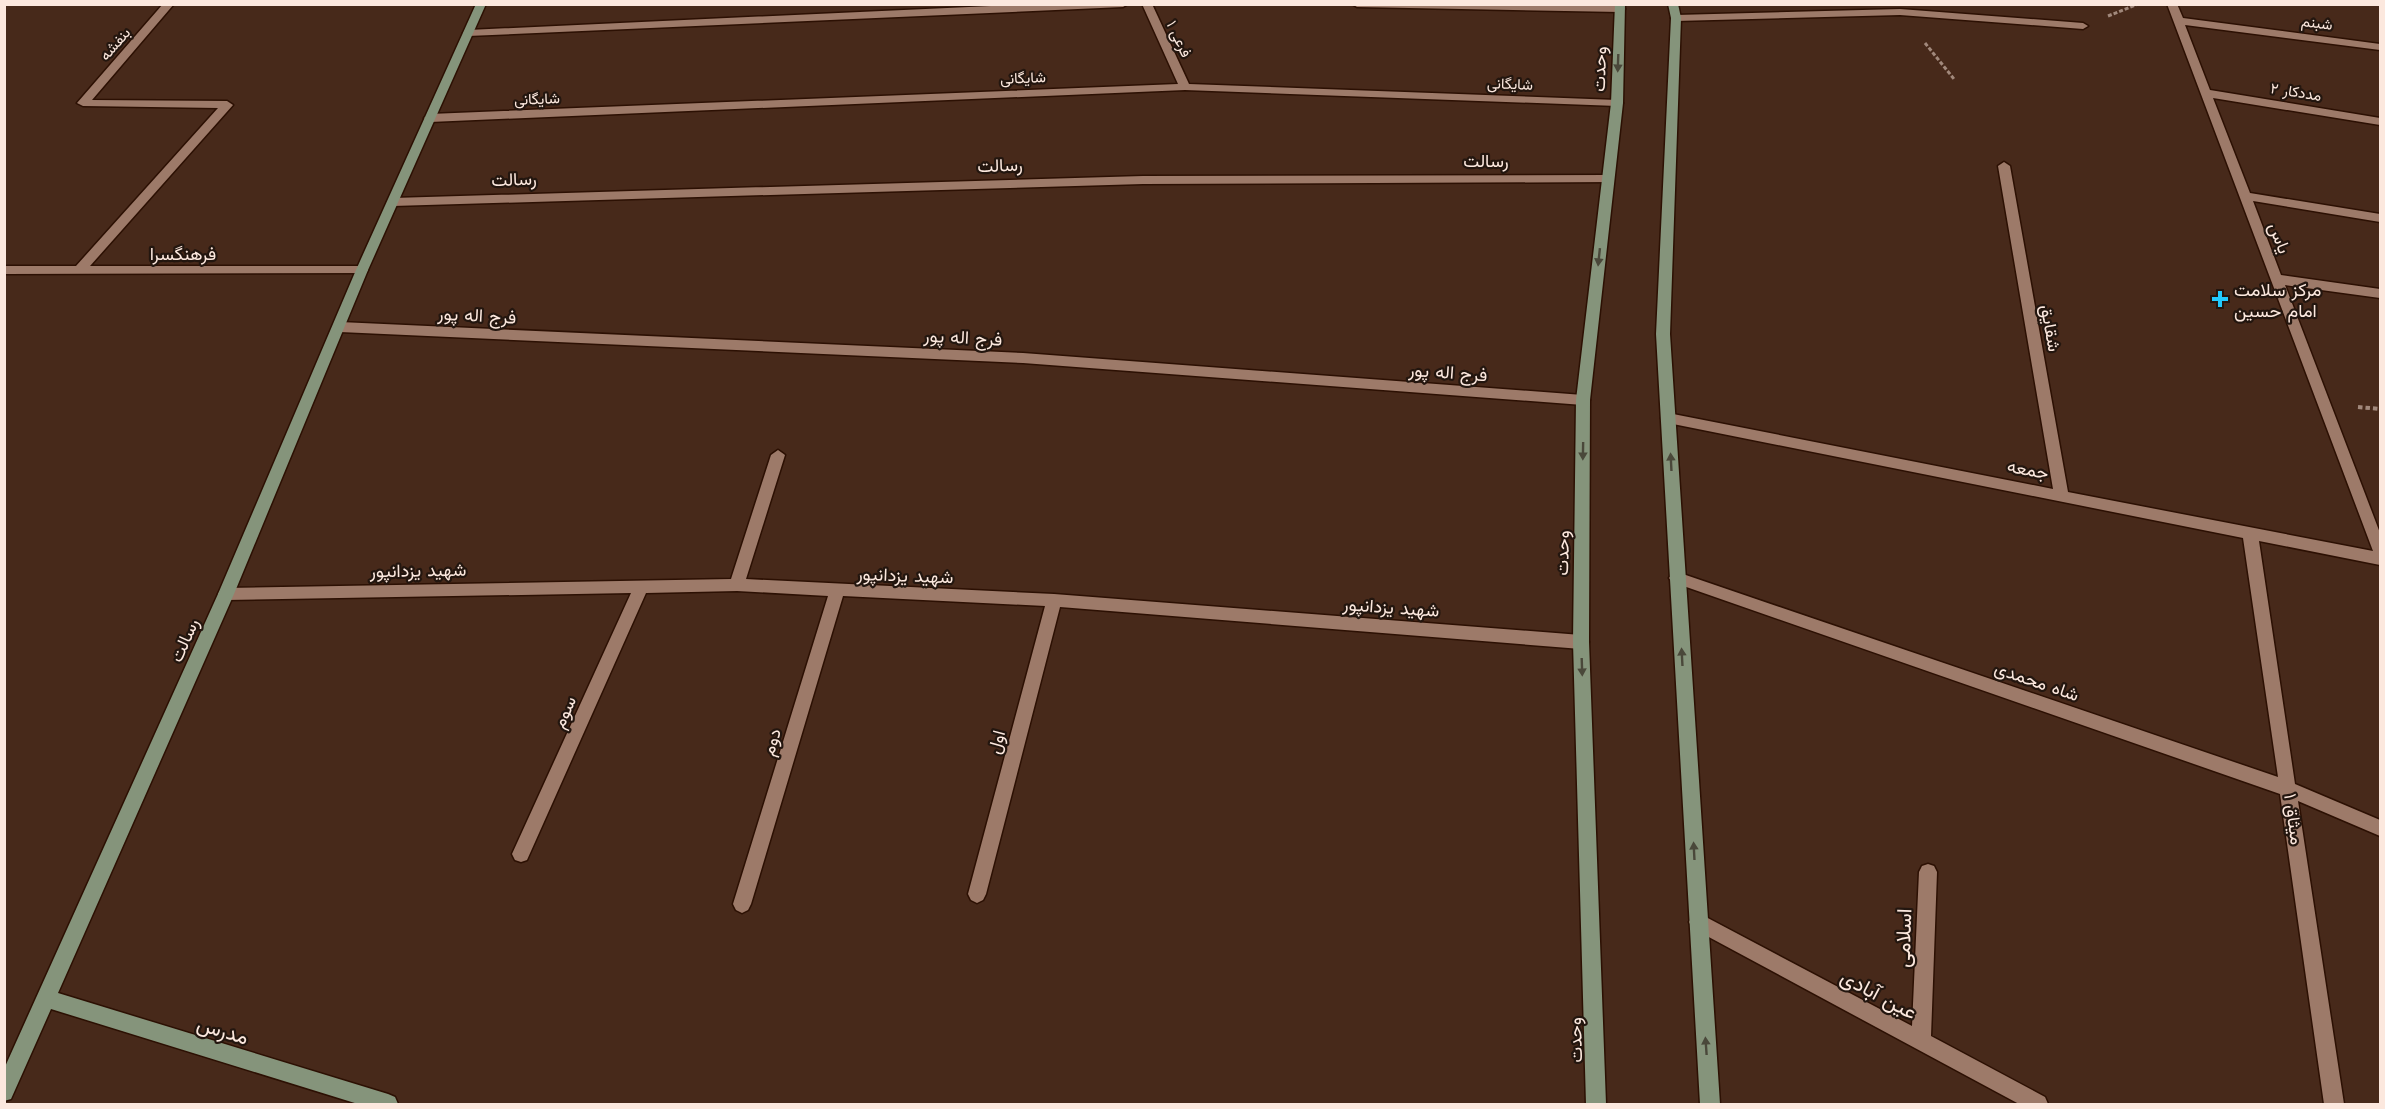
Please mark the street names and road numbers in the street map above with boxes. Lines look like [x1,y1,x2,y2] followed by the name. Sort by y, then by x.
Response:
[2300,12,2334,35] street label: شبنم
[1162,18,1195,61] street label: فرعی ۱
[96,24,134,64] street label: بنفشه
[1588,46,1611,92] street label: وحدت
[1000,68,1047,89] street label: شایگانی
[1487,74,1533,95] street label: شایگانی
[2269,79,2323,105] street label: مددکار ۲
[514,89,561,110] street label: شایگانی
[1463,150,1509,172] street label: رسالت
[977,154,1023,177] street label: رسالت
[491,168,537,191] street label: رسالت
[2264,219,2295,257] street label: یاس
[150,243,216,265] street label: فرهنگسرا
[436,302,517,330] street label: فرج اله پور
[2036,303,2065,353] street label: شقایق
[922,324,1003,352] street label: فرج اله پور
[1407,359,1488,387] street label: فرج اله پور
[2005,455,2051,483] street label: جمعه
[1551,530,1574,576] street label: وحدت
[368,559,467,583] street label: شهید یزدانپور
[855,563,954,589] street label: شهید یزدانپور
[1341,593,1440,623] street label: شهید یزدانپور
[165,615,204,665] street label: رسالت
[1992,657,2082,706] street label: شاه محمدی
[548,693,582,732] street label: سوم
[757,726,787,759] street label: دوم
[983,728,1010,756] street label: اول
[2280,792,2308,846] street label: میثاق ۱
[1889,908,1917,968] street label: اسلامی
[1836,963,1922,1025] street label: عین آبادی
[194,1010,252,1051] street label: مدرس
[1564,1017,1587,1063] street label: وحدت

